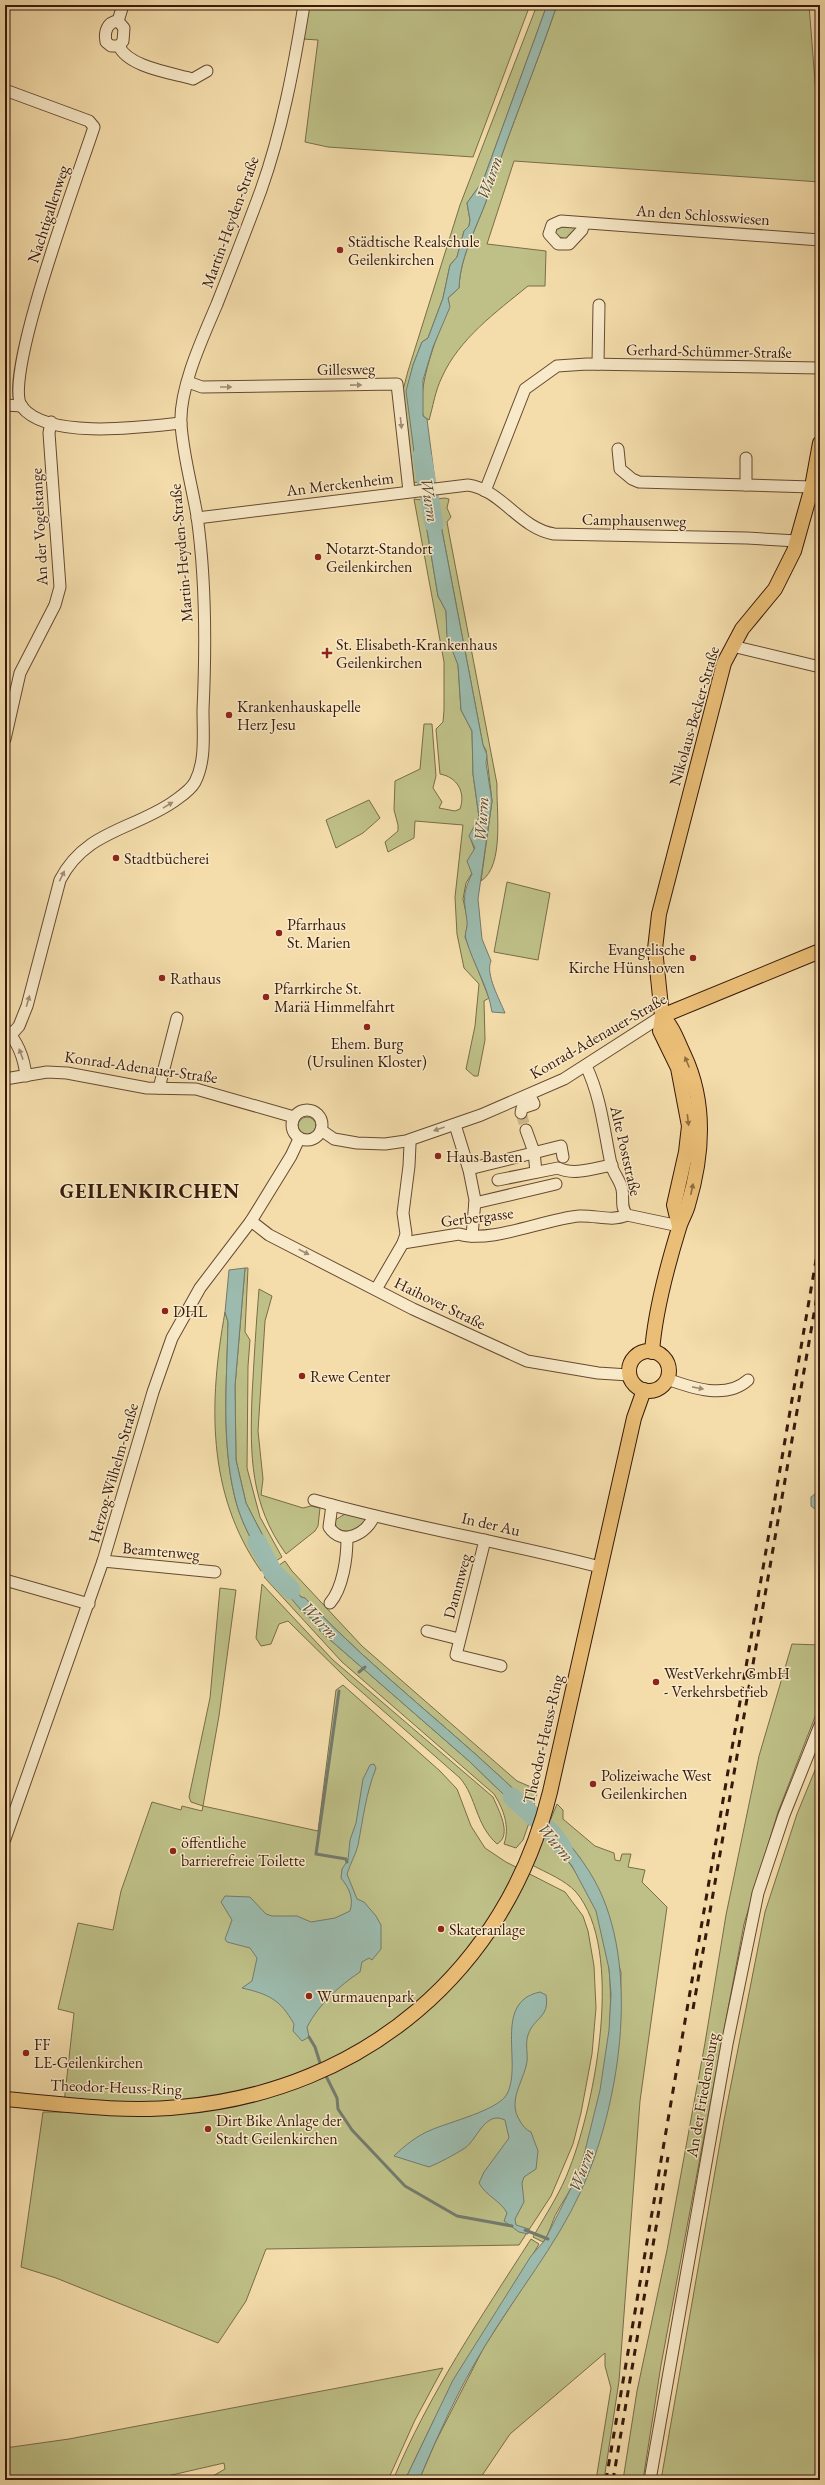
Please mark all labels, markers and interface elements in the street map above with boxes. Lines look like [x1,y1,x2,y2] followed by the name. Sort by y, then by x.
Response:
[196,153,264,291] street label: Martin-Heyden-Straße
[471,153,507,203] water label: Wurm
[22,161,74,266] street label: Nachtigallenweg
[634,200,771,230] street label: An den Schlosswiesen
[348,231,480,270] place label: Städtische Realschule Geilenkirchen
[335,245,345,255] marker: Städtische Realschule Geilenkirchen
[626,339,792,363] street label: Gerhard-Schümmer-Straße
[317,358,376,380] street label: Gillesweg
[350,382,363,388] one-way arrow
[220,384,233,390] one-way arrow
[398,417,404,429] one-way arrow
[284,467,395,501] street label: An Merckenheim
[25,468,53,587] street label: An der Vogelstange
[416,476,444,524] water label: Wurm
[164,483,198,623] street label: Martin-Heyden-Straße
[582,509,687,531] street label: Camphausenweg
[326,538,432,577] place label: Notarzt-Standort Geilenkirchen
[313,552,323,562] marker: Notarzt-Standort Geilenkirchen
[336,634,497,673] place label: St. Elisabeth-Krankenhaus Geilenkirchen
[664,644,724,788] street label: Nikolaus-Becker-Straße
[321,647,333,659] marker: St. Elisabeth-Krankenhaus Geilenkirchen
[237,696,361,735] place label: Krankenhauskapelle Herz Jesu
[224,710,234,720] marker: Krankenhauskapelle Herz Jesu
[468,796,494,842] water label: Wurm
[162,801,174,808] one-way arrow
[124,848,209,869] place label: Stadtbücherei
[111,853,121,863] marker: Stadtbücherei
[59,870,65,881] one-way arrow
[287,914,351,953] place label: Pfarrhaus St. Marien
[274,928,284,938] marker: Pfarrhaus St. Marien
[568,939,686,978] place label: Evangelische Kirche Hünshoven
[688,953,698,963] marker: Evangelische Kirche Hünshoven
[170,968,221,989] place label: Rathaus
[157,973,167,983] marker: Rathaus
[274,978,395,1017] place label: Pfarrkirche St. Mariä Himmelfahrt
[526,988,670,1084] street label: Konrad-Adenauer-Straße
[261,992,271,1002] marker: Pfarrkirche St. Mariä Himmelfahrt
[25,995,31,1007] one-way arrow
[362,1022,372,1032] marker: Ehem. Burg (Ursulinen Kloster)
[307,1033,427,1072] place label: Ehem. Burg (Ursulinen Kloster)
[63,1046,219,1088] street label: Konrad-Adenauer-Straße
[18,1048,24,1060] one-way arrow
[684,1057,690,1068] one-way arrow
[605,1103,647,1198] street label: Alte Poststraße
[685,1114,691,1126] one-way arrow
[433,1127,445,1133] one-way arrow
[446,1146,523,1167] place label: Haus Basten
[433,1151,443,1161] marker: Haus Basten
[60,1178,240,1204] district label: GEILENKIRCHEN
[690,1183,696,1195] one-way arrow
[439,1202,515,1232] street label: Gerbergasse
[298,1249,310,1255] one-way arrow
[391,1272,489,1334] street label: Haihover Straße
[173,1301,208,1322] place label: DHL
[160,1306,170,1316] marker: DHL
[310,1366,391,1387] place label: Rewe Center
[297,1371,307,1381] marker: Rewe Center
[692,1386,704,1392] one-way arrow
[83,1401,143,1545] street label: Herzog-Wilhelm-Straße
[460,1507,523,1541] street label: In der Au
[121,1537,202,1565] street label: Beamtenweg
[438,1550,476,1621] street label: Dammweg
[297,1596,343,1644] water label: Wurm
[664,1663,790,1702] place label: WestVerkehr GmbH - Verkehrsbetrieb
[518,1671,568,1806] street label: Theodor-Heuss-Ring
[651,1677,661,1687] marker: WestVerkehr GmbH - Verkehrsbetrieb
[601,1765,711,1804] place label: Polizeiwache West Geilenkirchen
[588,1779,598,1789] marker: Polizeiwache West Geilenkirchen
[533,1818,579,1866] water label: Wurm
[181,1832,305,1871] place label: öffentliche barrierefreie Toilette
[168,1846,178,1856] marker: öffentliche barrierefreie Toilette
[449,1919,525,1940] place label: Skateranlage
[436,1924,446,1934] marker: Skateranlage
[317,1986,415,2007] place label: Wurmauenpark
[304,1991,314,2001] marker: Wurmauenpark
[681,2030,723,2160] street label: An der Friedensburg
[34,2034,144,2073] place label: FF LE-Geilenkirchen
[21,2048,31,2058] marker: FF LE-Geilenkirchen
[50,2074,183,2100] street label: Theodor-Heuss-Ring
[216,2110,342,2149] place label: Dirt Bike Anlage der Stadt Geilenkirchen
[203,2124,213,2134] marker: Dirt Bike Anlage der Stadt Geilenkirchen
[563,2145,599,2195] water label: Wurm

